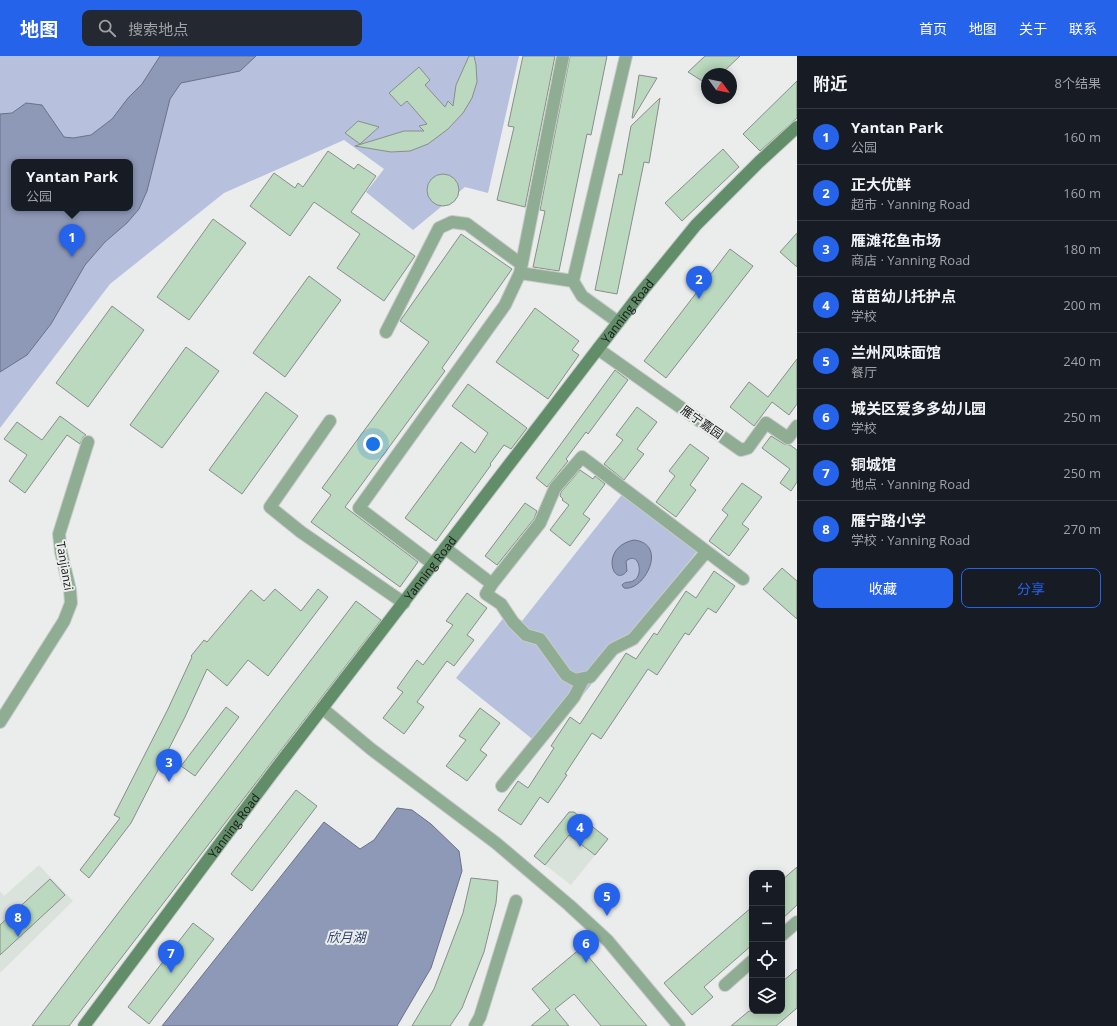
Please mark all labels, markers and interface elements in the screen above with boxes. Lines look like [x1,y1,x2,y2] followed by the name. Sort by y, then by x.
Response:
[82,10,362,46] search box
[20,16,58,42] text: 地图
[96,17,118,39] icon: search
[128,19,188,39] text: 搜索地点
[919,19,947,38] text: 首页
[969,19,997,38] text: 地图
[1019,19,1047,38] text: 关于
[1069,19,1097,38] text: 联系
[701,68,737,104] north arrow
[813,72,847,95] text: 附近
[1055,74,1101,92] text: 8个结果
[851,117,943,137] text: Yantan Park
[822,128,830,146] text: 1
[1063,128,1101,146] text: 160 m
[851,138,877,156] text: 公园
[11,159,133,211] popup
[26,166,118,186] text: Yantan Park
[851,174,911,194] text: 正大优鲜
[822,184,830,202] text: 2
[1063,184,1101,202] text: 160 m
[26,187,52,205] text: 公园
[851,195,970,213] text: 超市 · Yanning Road
[59,224,85,257] pin: 1
[851,230,941,250] text: 雁滩花鱼市场
[822,240,830,258] text: 3
[1063,240,1101,258] text: 180 m
[851,251,970,269] text: 商店 · Yanning Road
[686,266,712,299] pin: 2
[597,275,657,346] street label: Yanning Road
[851,286,956,306] text: 苗苗幼儿托护点
[822,296,830,314] text: 4
[1063,296,1101,314] text: 200 m
[851,307,877,325] text: 学校
[851,342,941,362] text: 兰州风味面馆
[822,352,830,370] text: 5
[1063,352,1101,370] text: 240 m
[851,363,877,381] text: 餐厅
[851,398,986,418] text: 城关区爱多多幼儿园
[677,401,727,443] street label: 雁宁嘉园
[822,408,830,426] text: 6
[1063,408,1101,426] text: 250 m
[851,419,877,437] text: 学校
[363,434,383,454] your location
[851,454,896,474] text: 铜城馆
[822,464,830,482] text: 7
[1063,464,1101,482] text: 250 m
[851,475,970,493] text: 地点 · Yanning Road
[851,510,926,530] text: 雁宁路小学
[822,520,830,538] text: 8
[1063,520,1101,538] text: 270 m
[851,531,970,549] text: 学校 · Yanning Road
[400,532,460,604] street label: Yanning Road
[52,540,78,592] street label: Tanjianzi
[813,568,953,608] button: 收藏
[961,568,1101,608] button: 分享
[156,749,182,782] pin: 3
[204,790,263,861] street label: Yanning Road
[567,814,593,847] pin: 4
[749,870,785,1014] map controls
[749,870,785,906] button: +
[594,883,620,916] pin: 5
[5,904,31,937] pin: 8
[749,906,785,942] button: −
[326,928,367,946] water label: 欣月湖
[573,930,599,963] pin: 6
[158,940,184,973] pin: 7
[749,942,785,978] button: locate
[749,978,785,1014] button: layers

